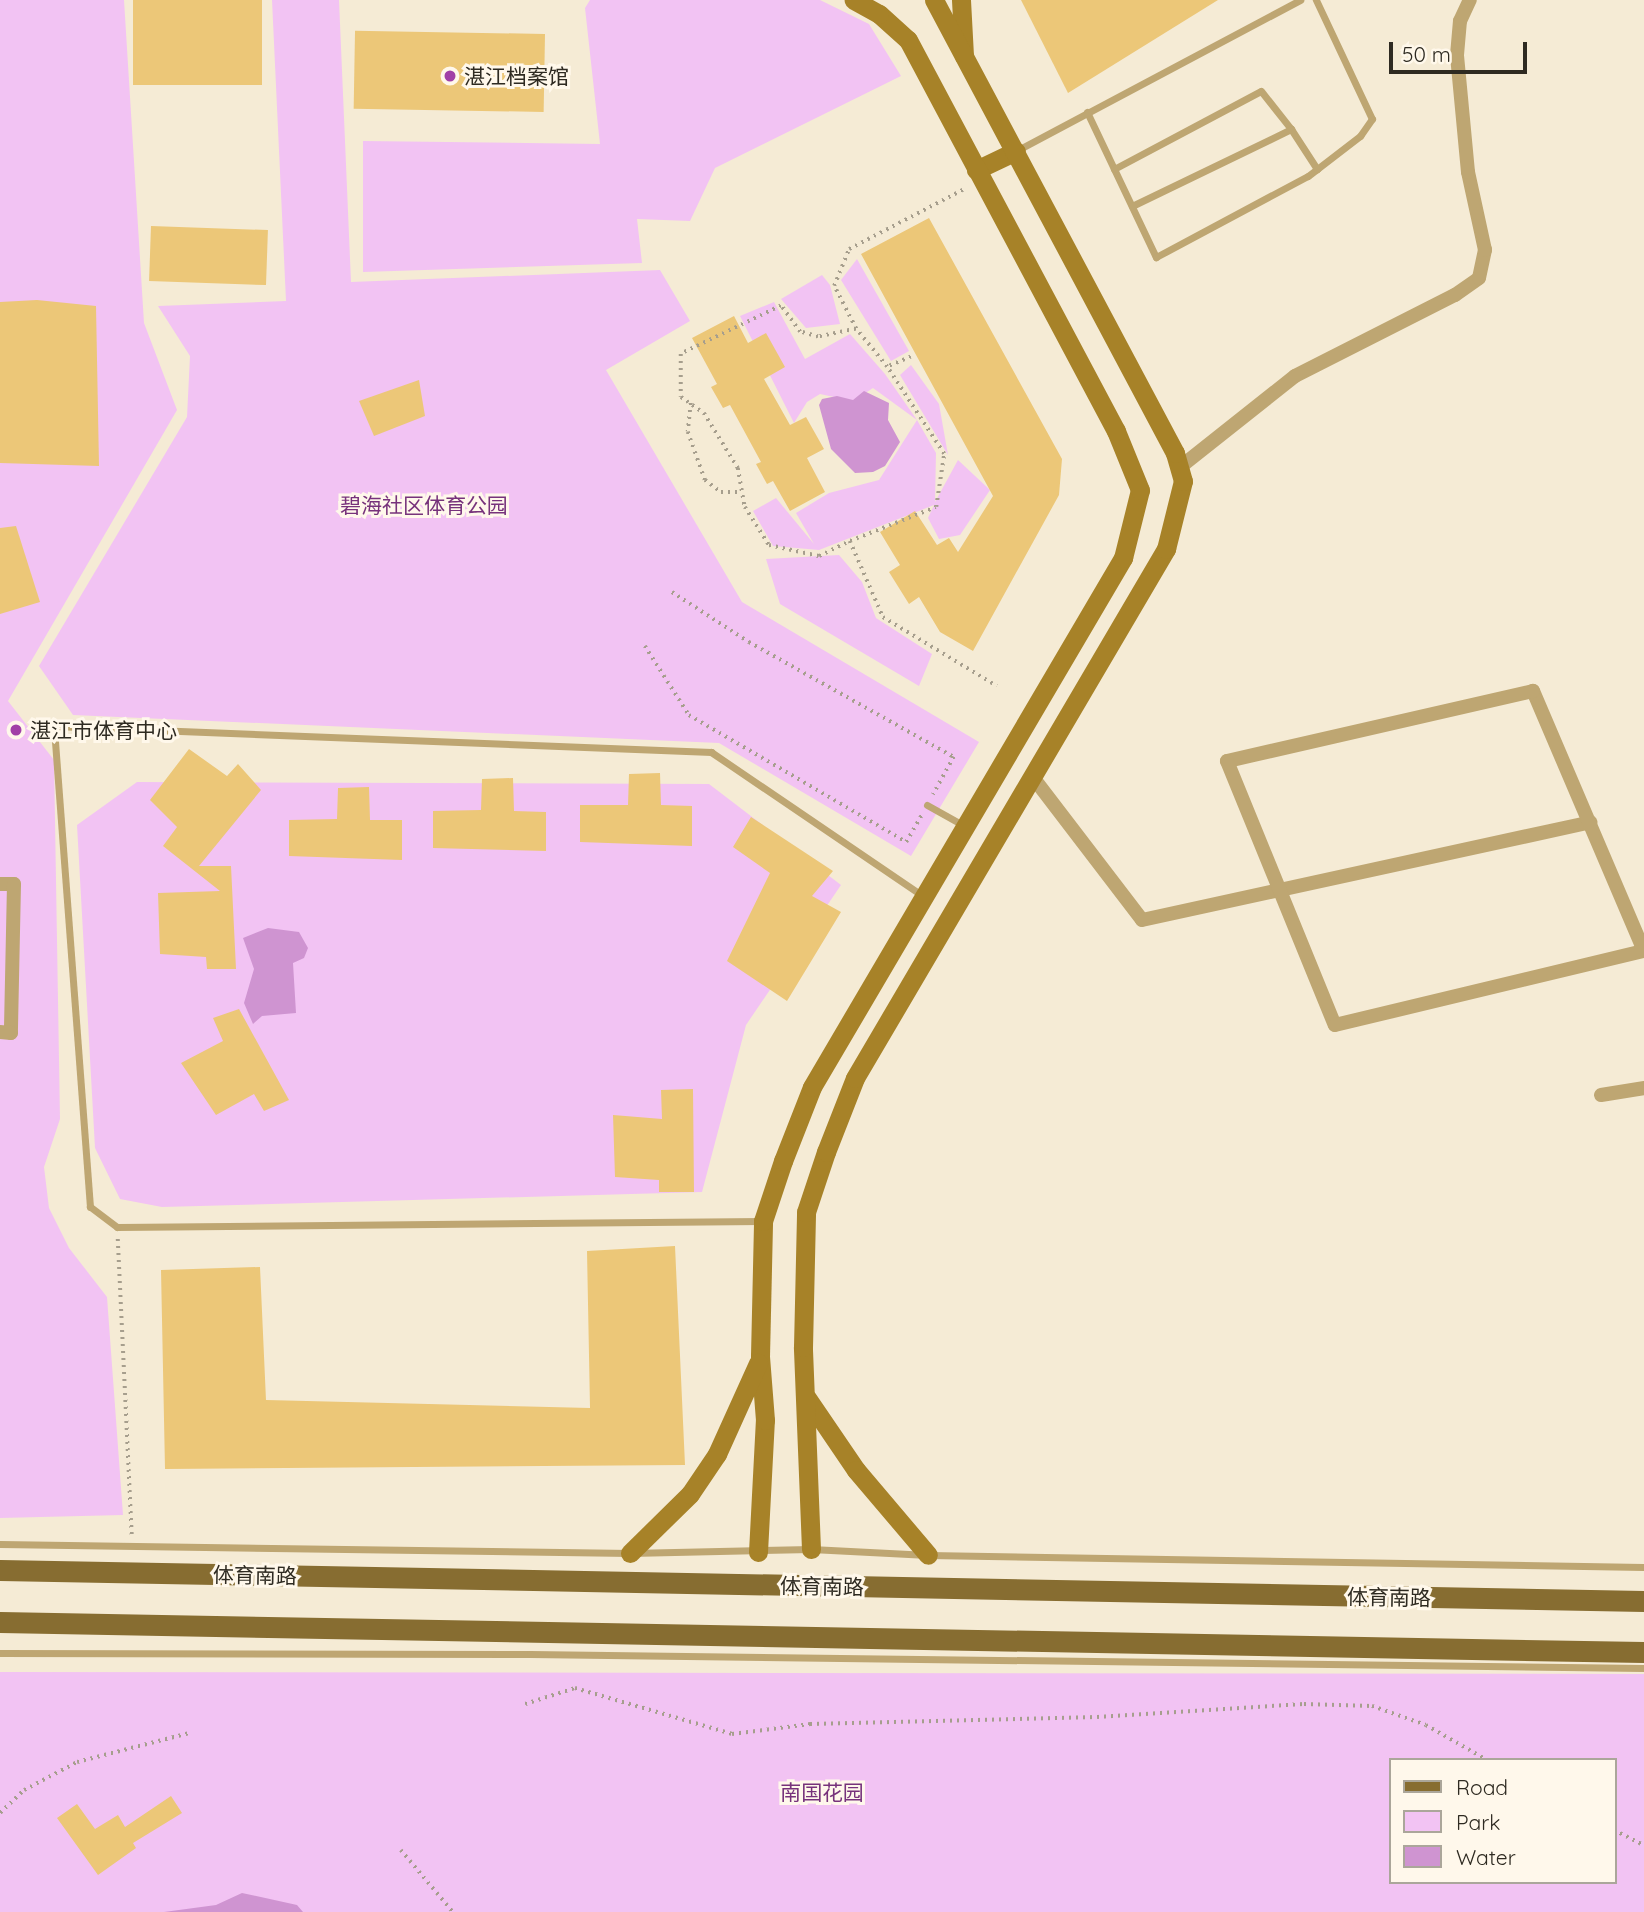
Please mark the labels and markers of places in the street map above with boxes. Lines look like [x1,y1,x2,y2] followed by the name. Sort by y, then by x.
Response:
[464,63,569,89] place label: 湛江档案馆
[442,68,458,84] marker: 湛江档案馆
[30,717,177,743] place label: 湛江市体育中心
[8,722,24,738] marker: 湛江市体育中心

